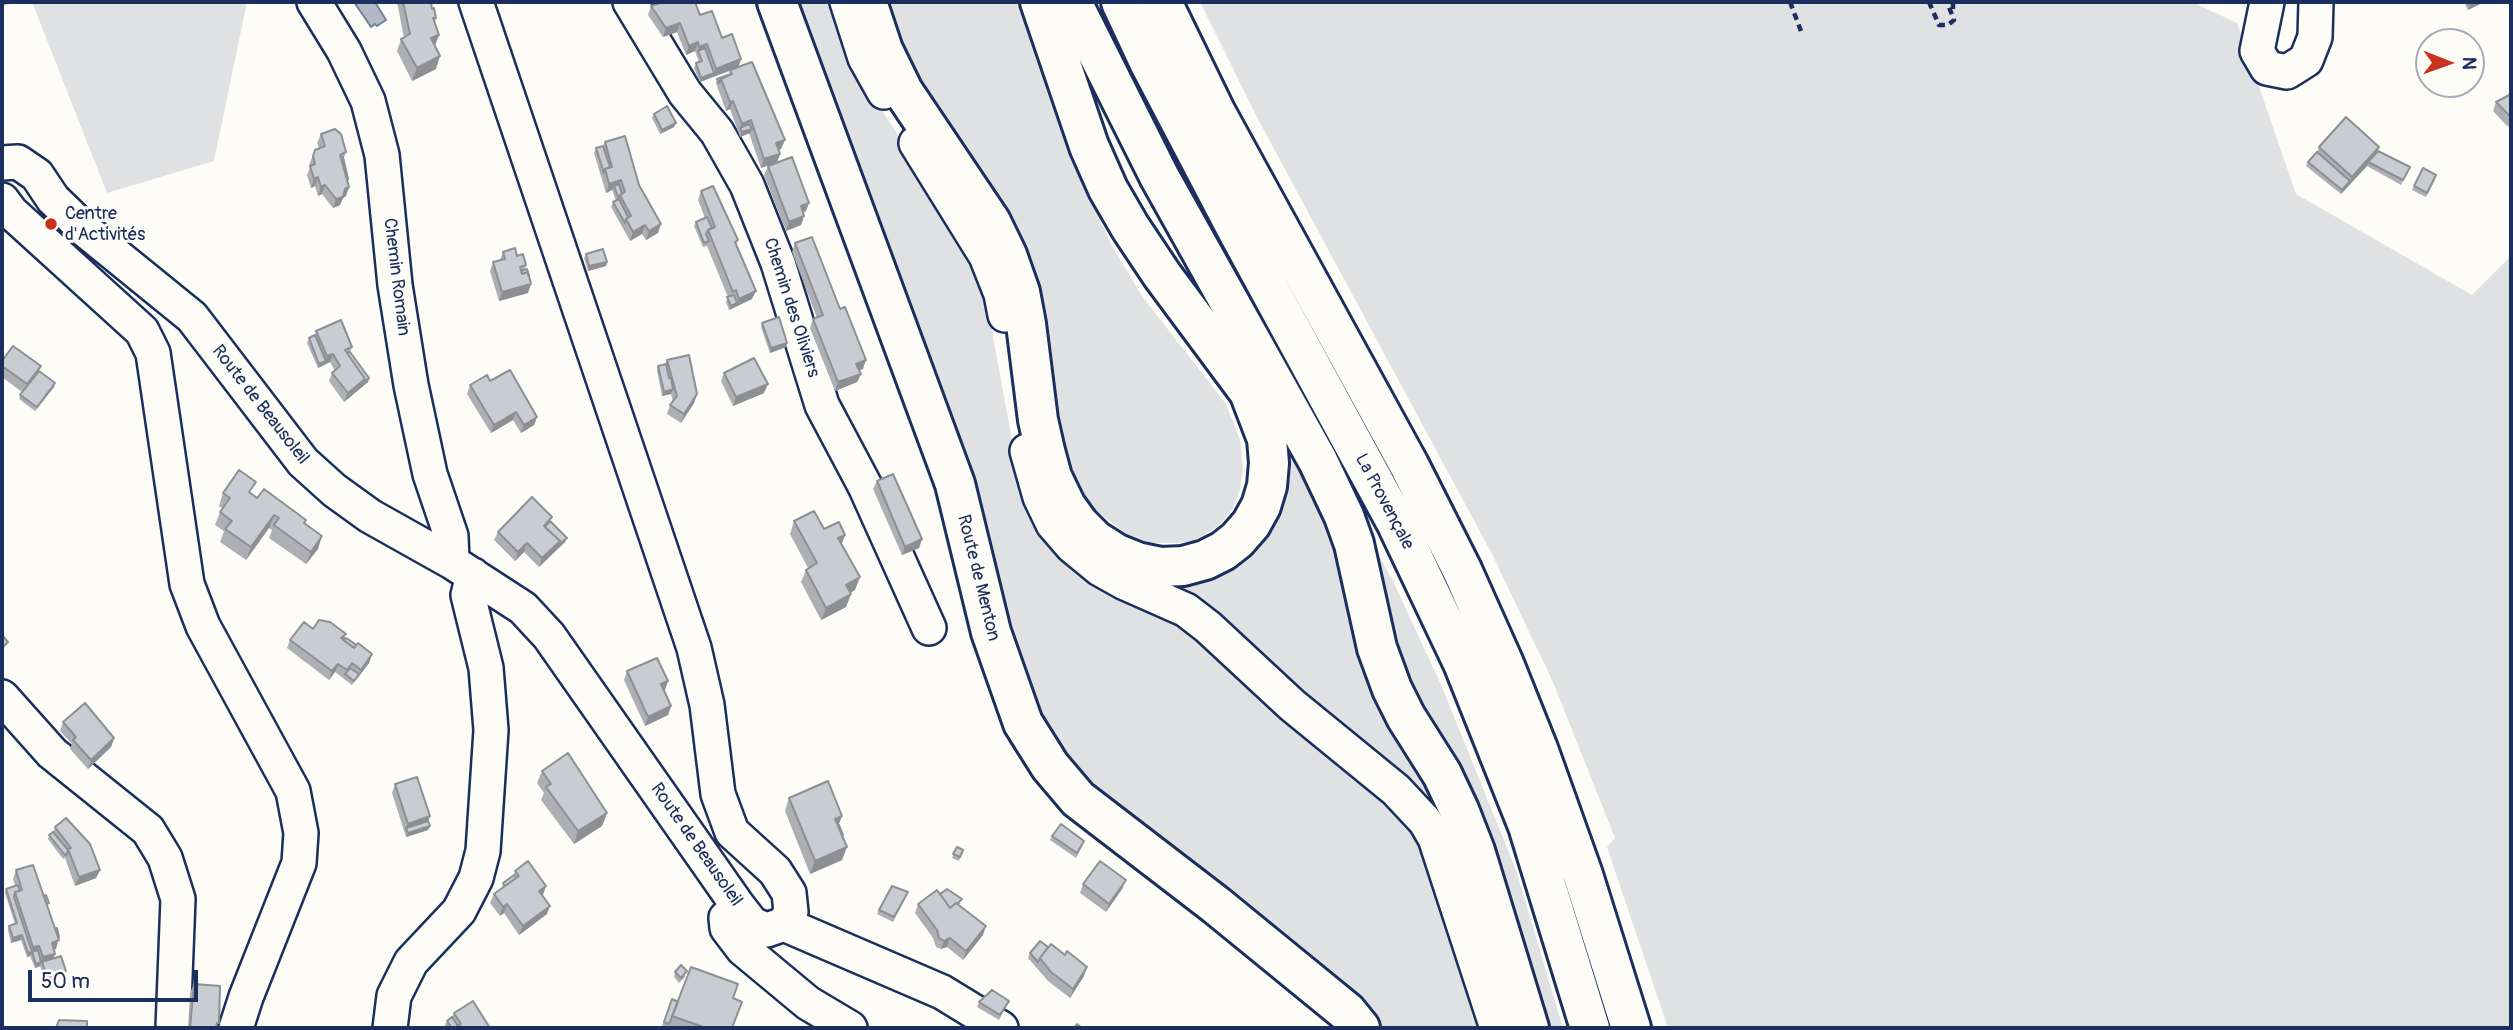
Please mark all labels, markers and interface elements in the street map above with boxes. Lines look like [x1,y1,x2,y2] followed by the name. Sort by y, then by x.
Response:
[2415,28,2485,98] north arrow
[2457,57,2481,70] text: N
[65,203,145,246] place label: Centre d'Activités
[43,216,59,232] marker: Centre d'Activités
[378,217,414,337] street label: Chemin Romain
[758,236,824,380] street label: Chemin des Oliviers
[207,341,313,469] street label: Route de Beausoleil
[1350,450,1418,554] street label: La Provençale
[952,513,1004,643] street label: Route de Menton
[645,779,747,911] street label: Route de Beausoleil
[32,956,201,1000] scale bar
[41,968,90,995] text: 50 m

